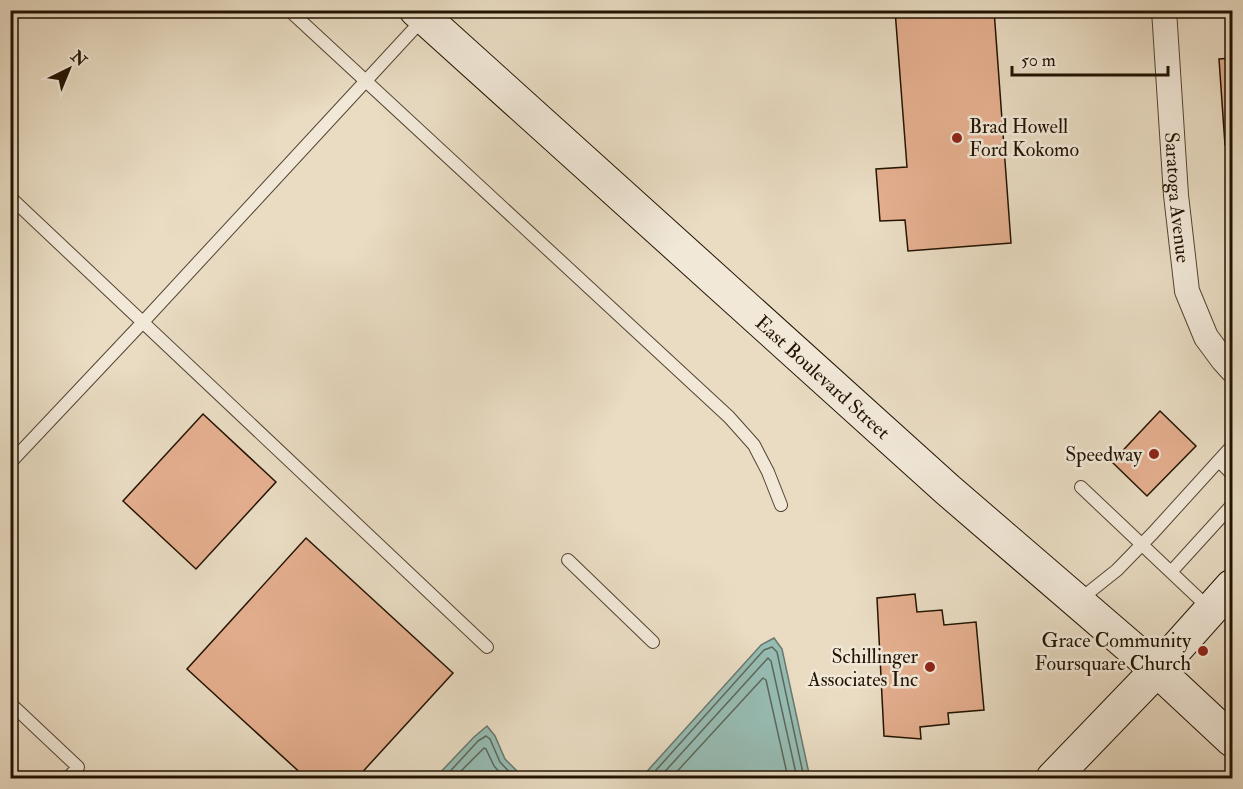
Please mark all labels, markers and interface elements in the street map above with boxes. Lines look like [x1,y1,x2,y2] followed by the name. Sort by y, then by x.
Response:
[39,39,99,99] north arrow
[1012,39,1168,77] scale bar
[66,46,91,71] text: N
[1021,49,1056,72] text: 50 m
[969,114,1079,162] place label: Brad Howell Ford Kokomo
[950,131,964,145] marker: Brad Howell Ford Kokomo
[1159,131,1196,264] street label: Saratoga Avenue
[750,310,896,445] street label: East Boulevard Street
[1065,442,1143,468] place label: Speedway
[1147,447,1161,461] marker: Speedway
[1034,628,1192,676] place label: Grace Community Foursquare Church
[807,644,919,692] place label: Schillinger Associates Inc
[1196,644,1210,658] marker: Grace Community Foursquare Church
[923,660,937,674] marker: Schillinger Associates Inc

